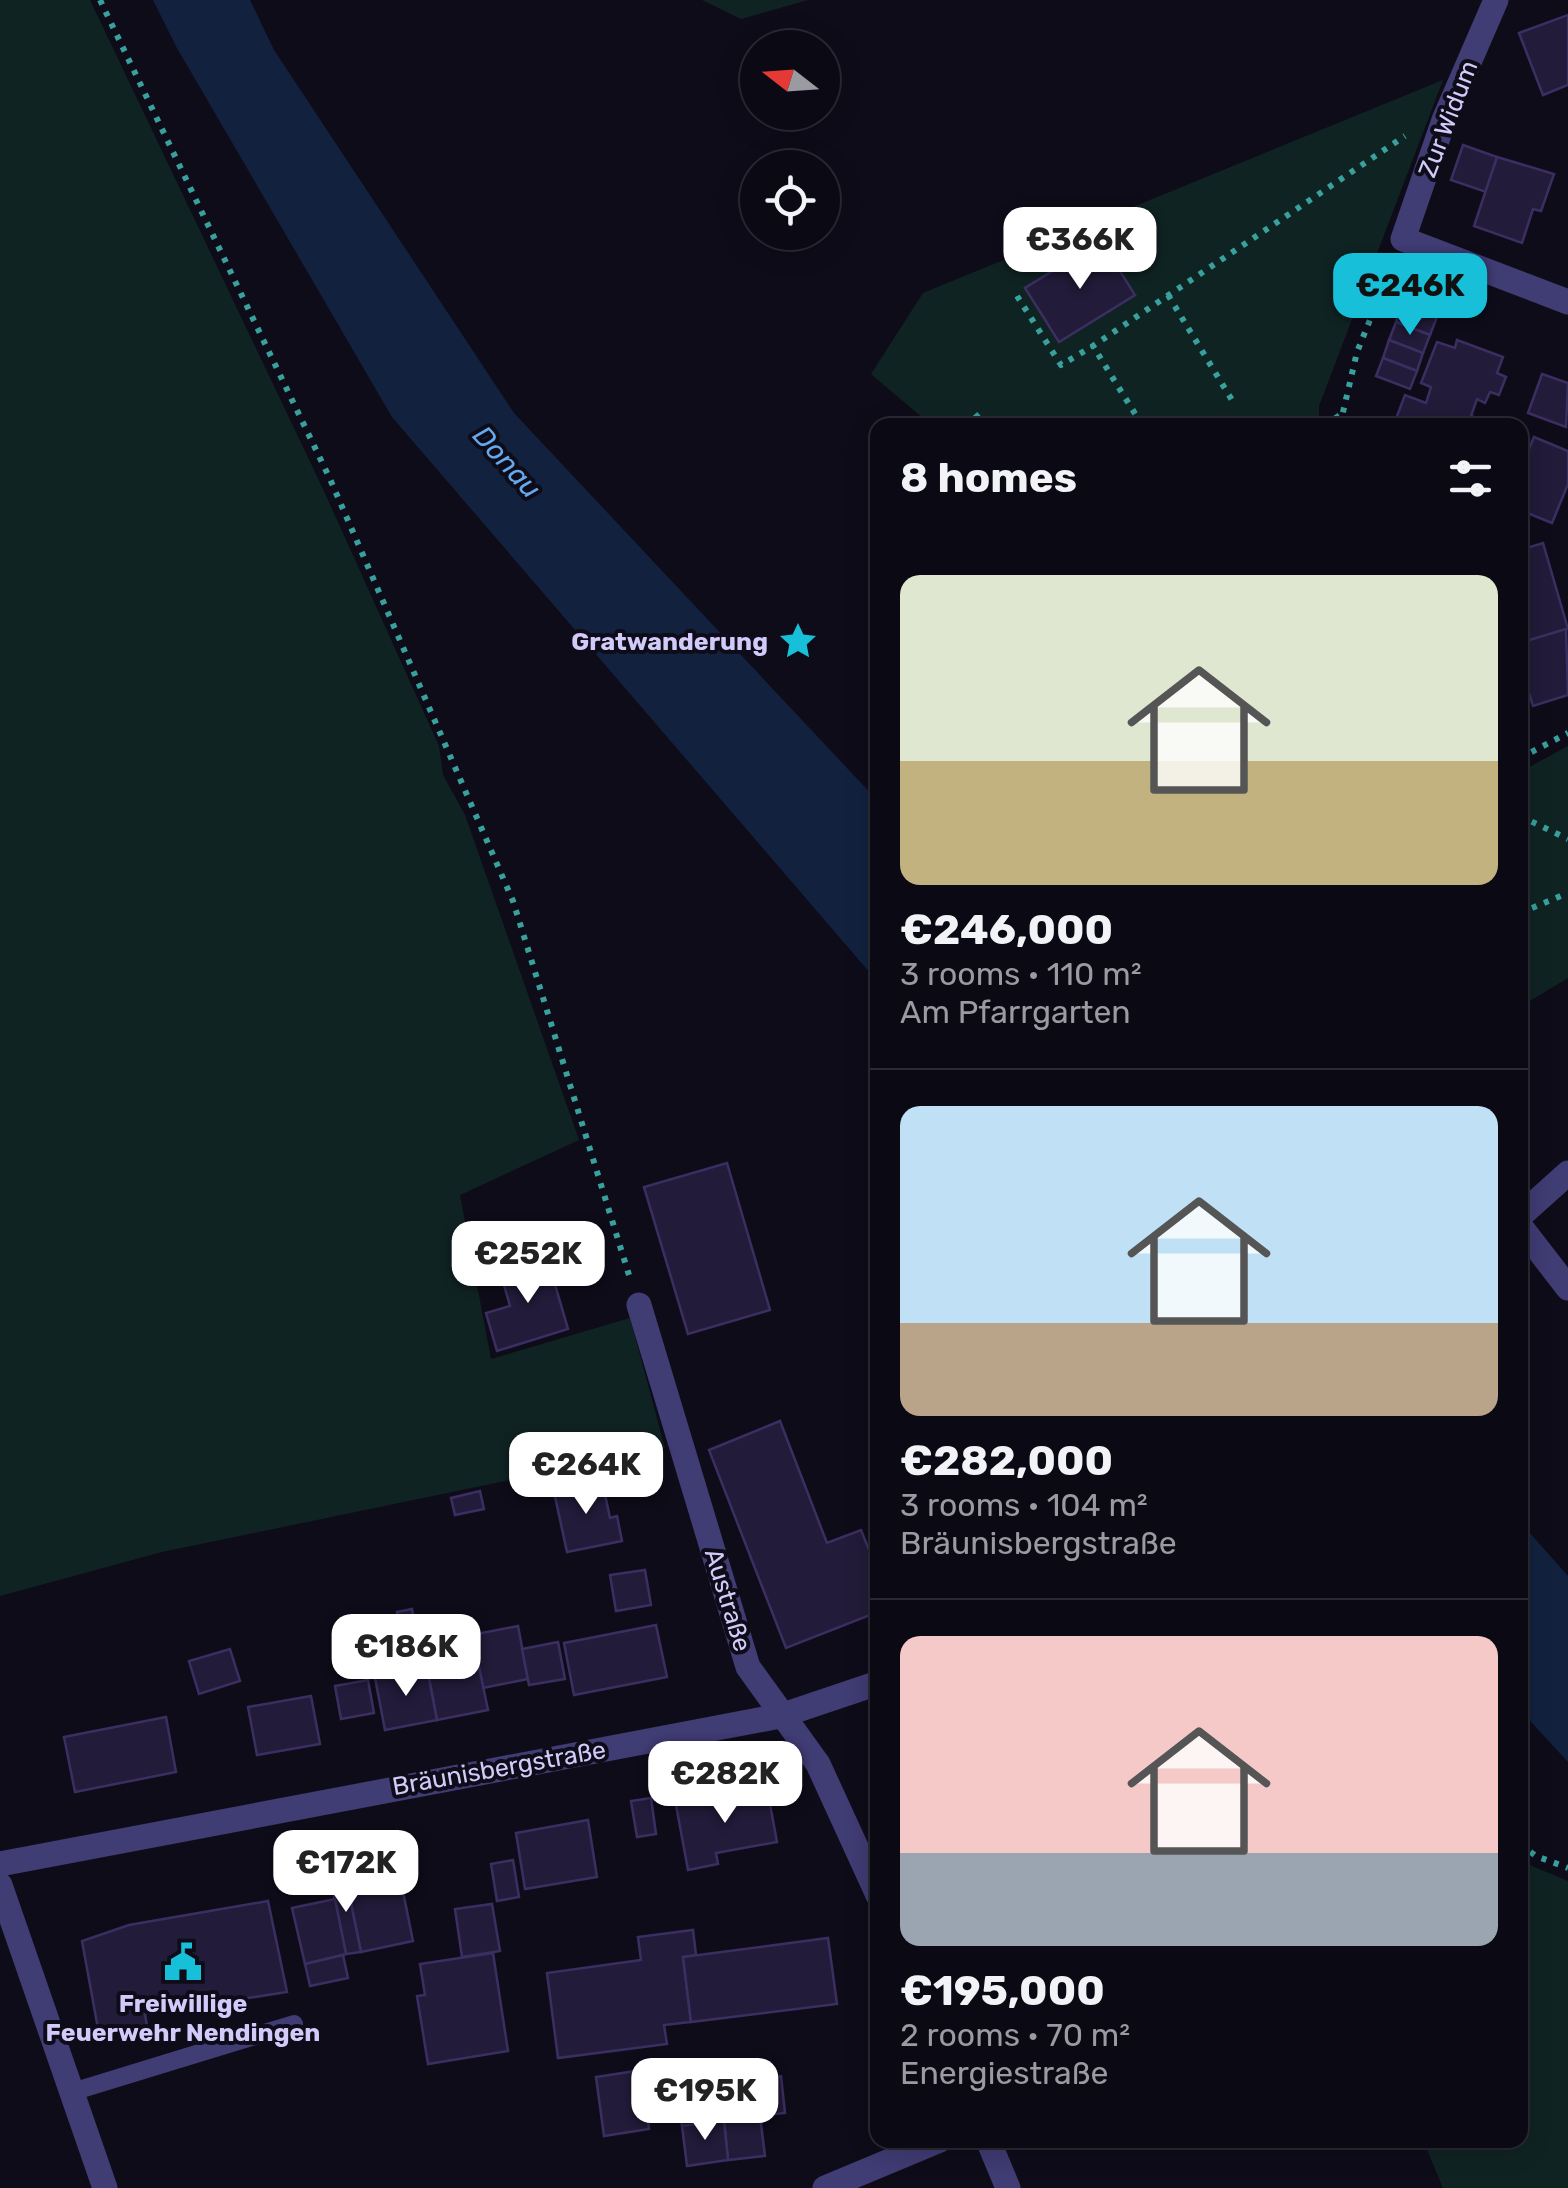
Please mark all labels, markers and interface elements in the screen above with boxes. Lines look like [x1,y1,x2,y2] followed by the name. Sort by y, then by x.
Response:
[740,30,840,130] north arrow
[740,30,840,250] map controls
[1413,57,1483,181] street label: Zur Widum
[740,150,840,250] button: locate
[1010,207,1150,292] pin: €366K
[1025,220,1135,258] text: €366K
[1340,253,1480,338] pin: €246K
[1355,266,1465,304] text: €246K
[466,419,548,505] water label: Donau
[1443,451,1498,506] icon: filters
[900,453,1077,503] text: 8 homes
[777,620,819,662] place icon: Gratwanderung
[571,627,768,656] place label: Gratwanderung
[1109,640,1289,820] icon: home
[900,905,1113,955] text: €246,000
[900,955,1142,993] text: 3 rooms · 110 m²
[900,993,1131,1031] text: Am Pfarrgarten
[1109,1171,1289,1351] icon: home
[458,1221,598,1306] pin: €252K
[474,1234,582,1272] text: €252K
[516,1432,656,1517] pin: €264K
[900,1436,1113,1486] text: €282,000
[531,1445,641,1483] text: €264K
[900,1486,1148,1524] text: 3 rooms · 104 m²
[900,1524,1177,1562] text: Bräunisbergstraße
[699,1545,757,1655] street label: Austraße
[336,1614,476,1699] pin: €186K
[354,1627,458,1665] text: €186K
[1109,1701,1289,1881] icon: home
[390,1735,608,1801] street label: Bräunisbergstraße
[655,1741,795,1826] pin: €282K
[670,1754,780,1792] text: €282K
[276,1830,416,1915] pin: €172K
[295,1843,397,1881] text: €172K
[162,1941,204,1983] public building icon: Freiwillige Feuerwehr Nendingen
[900,1966,1105,2016] text: €195,000
[46,1989,320,2047] place label: Freiwillige Feuerwehr Nendingen
[900,2016,1130,2054] text: 2 rooms · 70 m²
[900,2054,1108,2092] text: Energiestraße
[635,2058,775,2143] pin: €195K
[653,2071,757,2109] text: €195K

